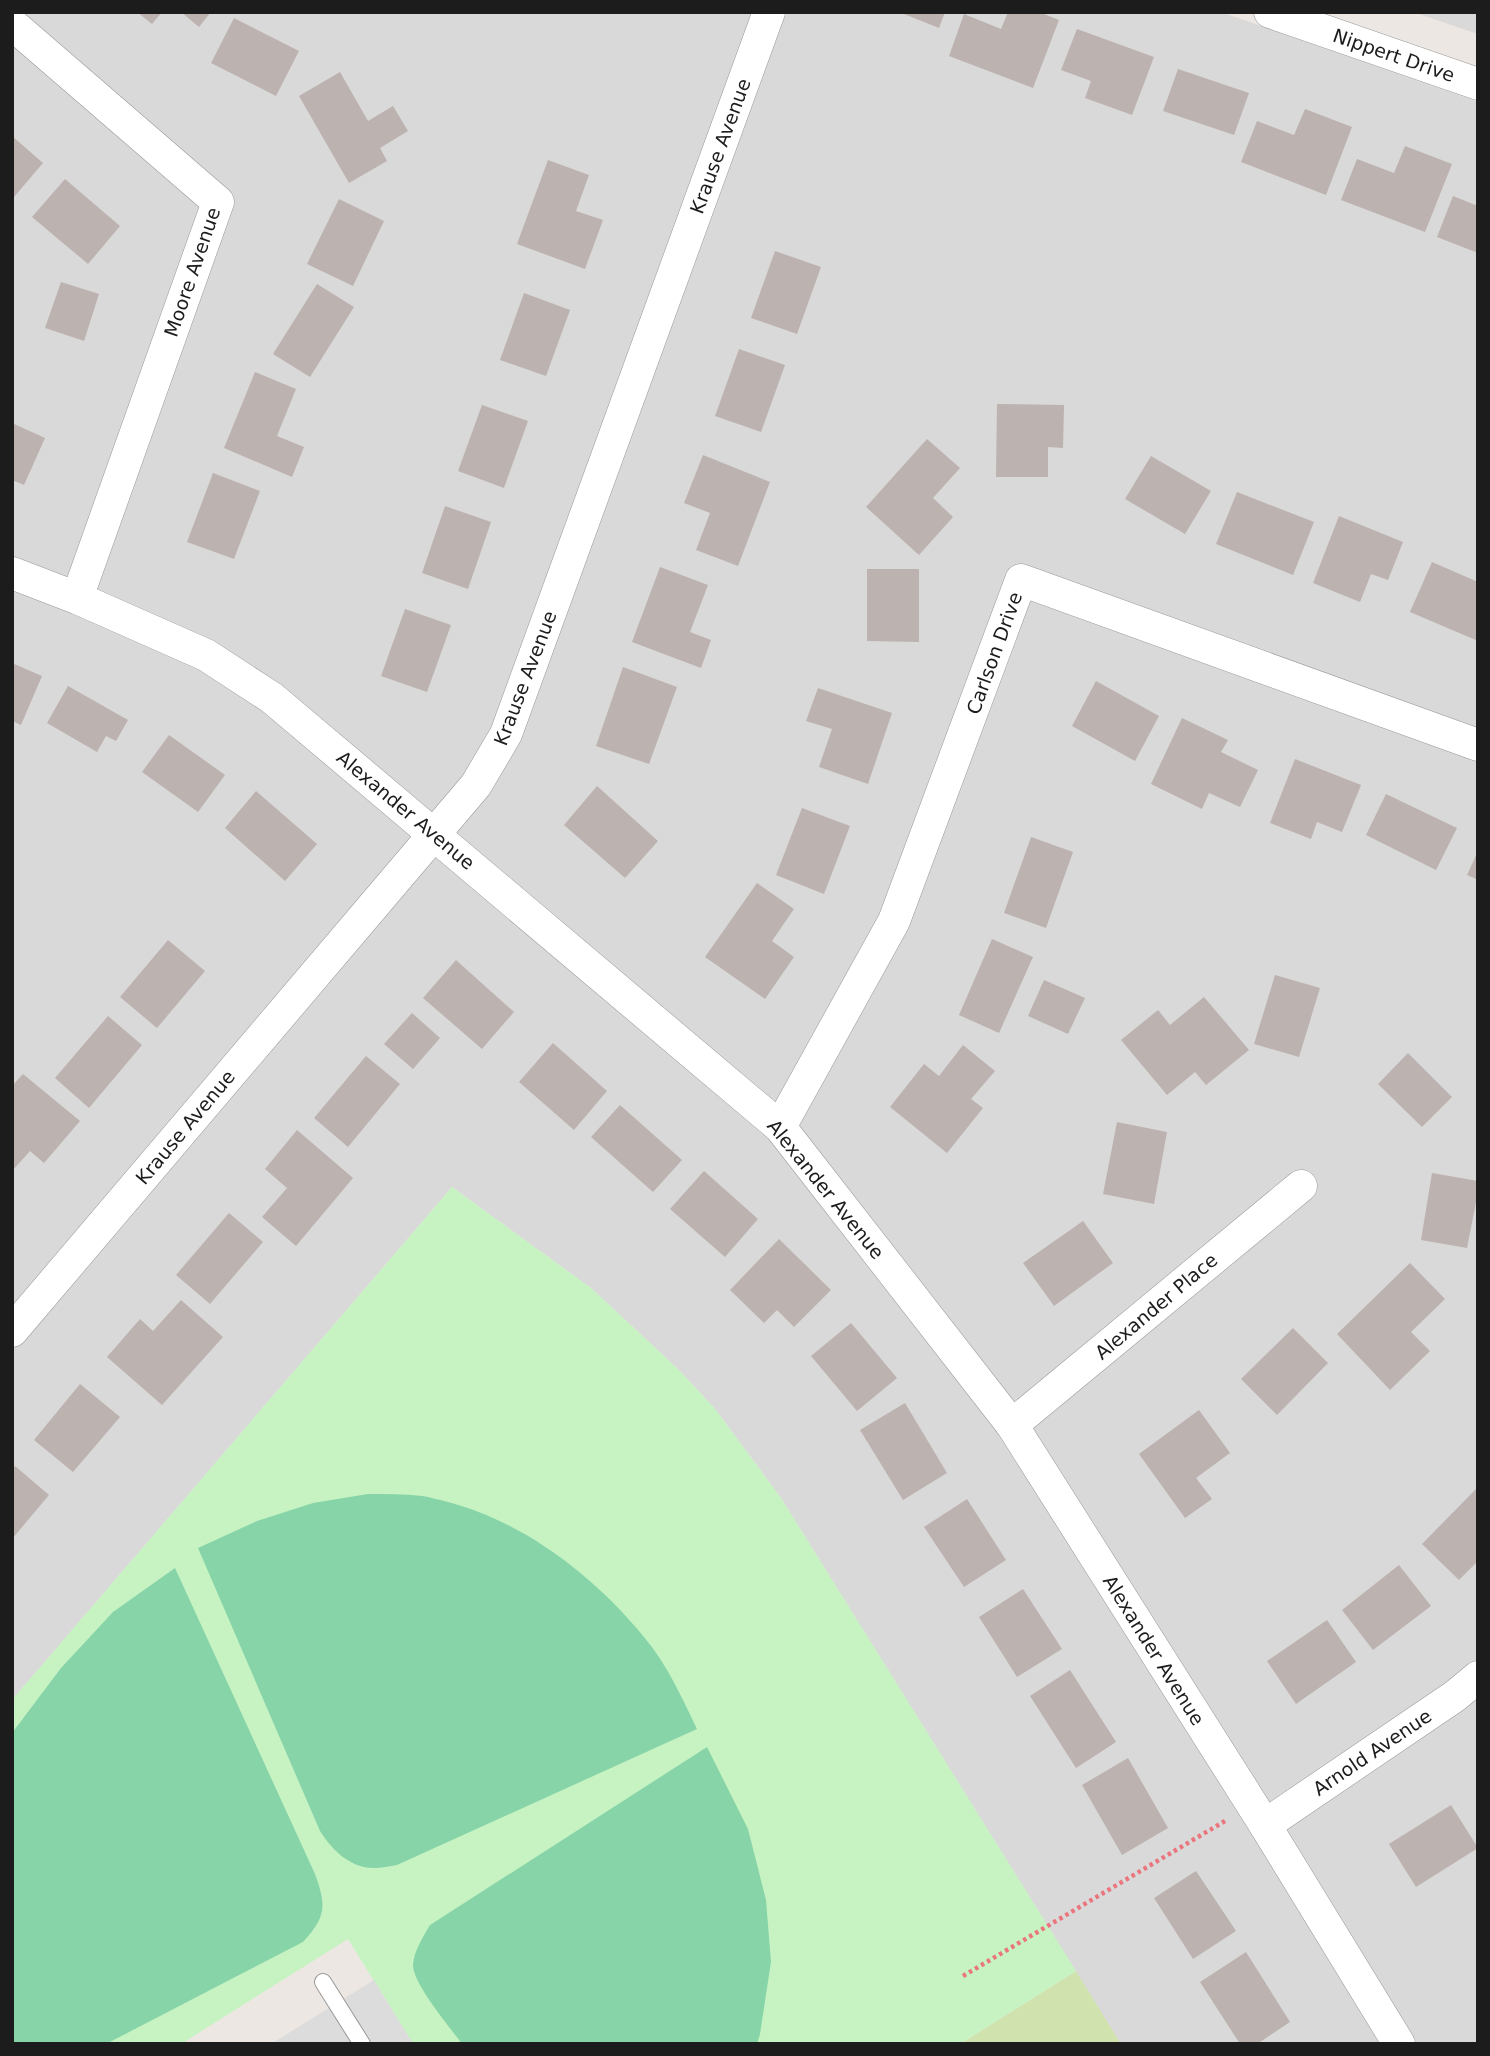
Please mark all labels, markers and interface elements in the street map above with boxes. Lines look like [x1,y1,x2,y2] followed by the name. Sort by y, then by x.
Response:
[1330,24,1458,86] street label: Nippert Drive
[685,75,755,217] street label: Krause Avenue
[160,204,224,340] street label: Moore Avenue
[962,589,1026,717] street label: Carlson Drive
[489,608,561,748] street label: Krause Avenue
[333,746,479,874] street label: Alexander Avenue
[131,1065,239,1189] street label: Krause Avenue
[763,1115,889,1263] street label: Alexander Avenue
[1090,1249,1222,1363] street label: Alexander Place
[1099,1571,1209,1729] street label: Alexander Avenue
[1309,1704,1435,1800] street label: Arnold Avenue

